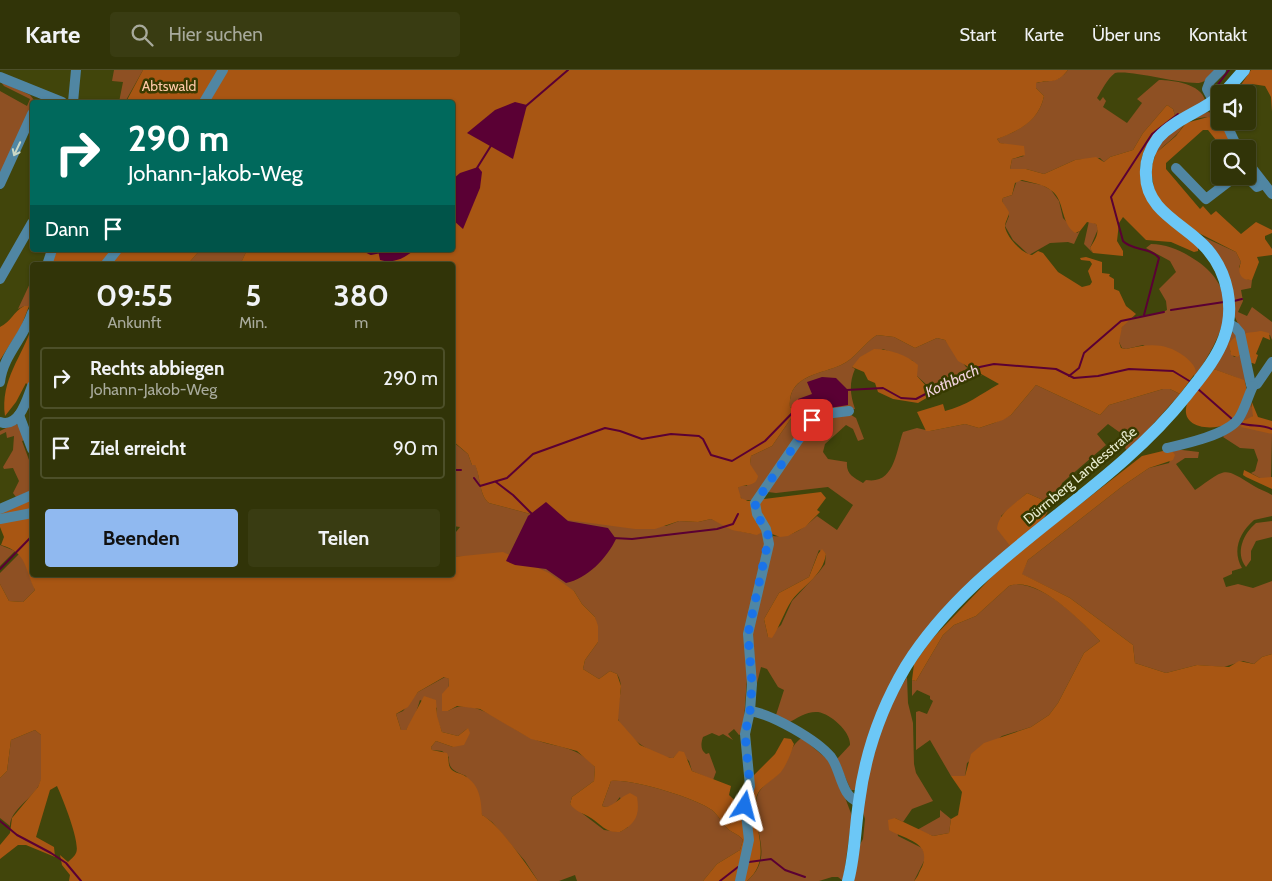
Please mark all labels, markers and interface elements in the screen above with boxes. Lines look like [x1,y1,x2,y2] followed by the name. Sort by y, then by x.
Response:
[110,12,460,57] search box
[25,20,80,49] text: Karte
[128,21,156,49] icon: search
[168,23,263,46] text: Hier suchen
[960,24,996,46] text: Start
[1024,24,1064,46] text: Karte
[1092,24,1161,46] text: Über uns
[1189,24,1247,46] text: Kontakt
[142,77,196,95] park label: Abtswald
[1211,85,1256,185] map controls
[1211,85,1256,130] button: sound
[128,117,229,160] text: 290 m
[45,120,110,185] icon: right
[1211,140,1256,185] button: search
[12,141,21,156] one-way arrow
[128,160,303,187] text: Johann-Jakob-Weg
[99,215,127,243] icon: arrive
[45,218,89,241] text: Dann
[96,277,173,314] text: 09:55
[245,277,261,314] text: 5
[333,277,389,314] text: 380
[108,313,161,332] text: Ankunft
[239,313,267,332] text: Min.
[354,313,368,332] text: m
[90,357,224,380] text: Rechts abbiegen
[922,361,982,401] water label: Kothbach
[47,364,75,392] icon: right
[383,367,438,390] text: 290 m
[90,380,217,399] text: Johann-Jakob-Weg
[791,399,833,441] pin
[798,406,826,434] icon: arrive
[1020,422,1140,528] street label: Dürrnberg Landesstraße
[47,434,75,462] icon: arrive
[90,437,186,460] text: Ziel erreicht
[393,437,438,460] text: 90 m
[45,509,238,567] button: Beenden
[248,509,440,567] button: Teilen
[718,779,770,831] position arrow

